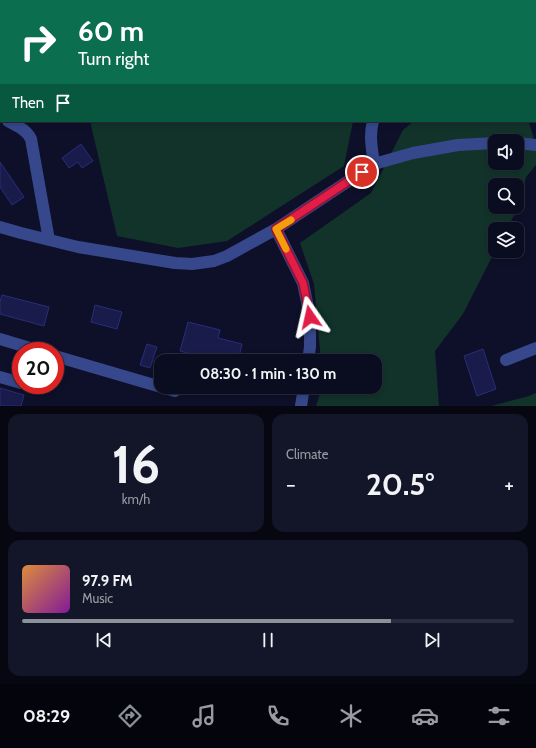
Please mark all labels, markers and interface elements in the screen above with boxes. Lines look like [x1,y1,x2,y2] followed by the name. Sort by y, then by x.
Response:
[78,14,144,48] text: 60 m
[12,16,64,68] icon: right
[78,48,149,70] text: Turn right
[52,92,74,114] icon: arrive
[12,94,44,112] text: Then
[488,134,524,258] map controls
[488,134,524,170] button: sound
[345,155,379,189] pin
[351,161,373,183] icon: arrive
[488,178,524,214] button: search
[488,222,524,258] button: layers
[289,296,331,338] position arrow
[12,342,64,394] speed limit sign: 20
[200,365,336,383] text: 08:30 · 1 min · 130 m
[112,433,160,496] text: 16
[286,446,328,462] text: Climate
[366,466,434,503] text: 20.5°
[286,471,296,498] text: −
[504,471,514,498] text: +
[122,491,150,507] text: km/h
[82,572,133,590] text: 97.9 FM
[82,590,113,606] text: Music
[93,629,115,651] icon: previous
[257,629,279,651] icon: pause
[421,629,443,651] icon: next
[116,702,144,730] icon: directions
[190,702,218,730] icon: music
[264,702,292,730] icon: phone
[337,702,365,730] icon: climate
[411,702,439,730] icon: car
[485,702,513,730] icon: filters
[23,705,70,727] text: 08:29

